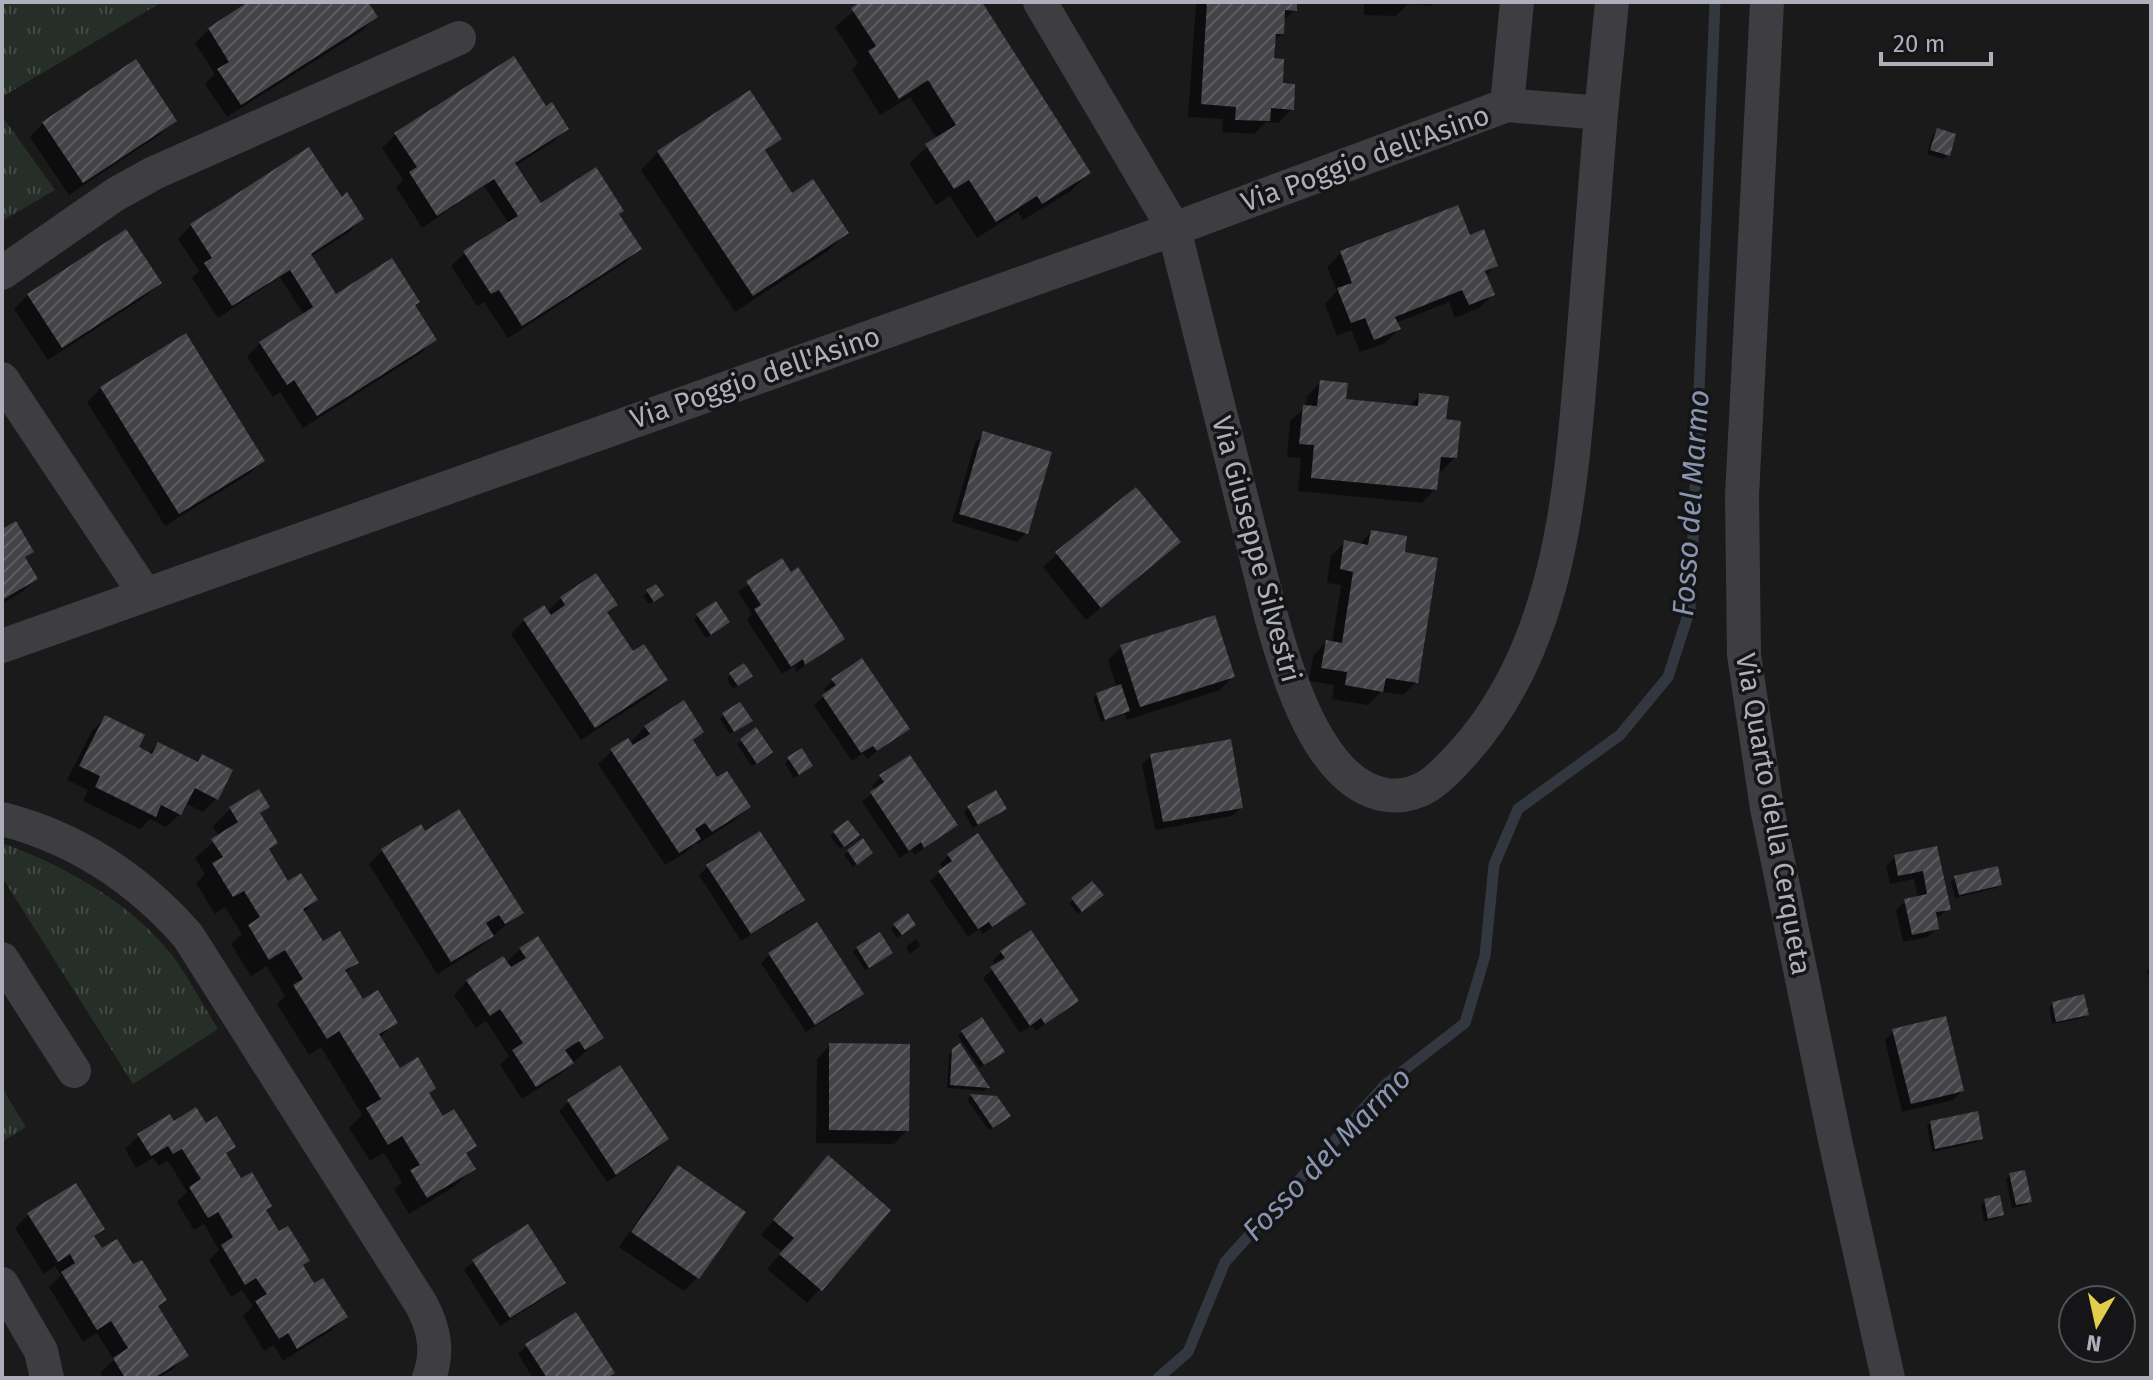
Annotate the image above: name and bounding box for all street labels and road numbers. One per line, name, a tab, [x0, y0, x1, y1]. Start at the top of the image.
street label: Via Poggio dell'Asino	[1237, 98, 1494, 219]
street label: Via Poggio dell'Asino	[626, 319, 884, 436]
street label: Via Giuseppe Silvestri	[1205, 412, 1308, 686]
street label: Via Quarto della Cerqueta	[1729, 651, 1818, 977]

